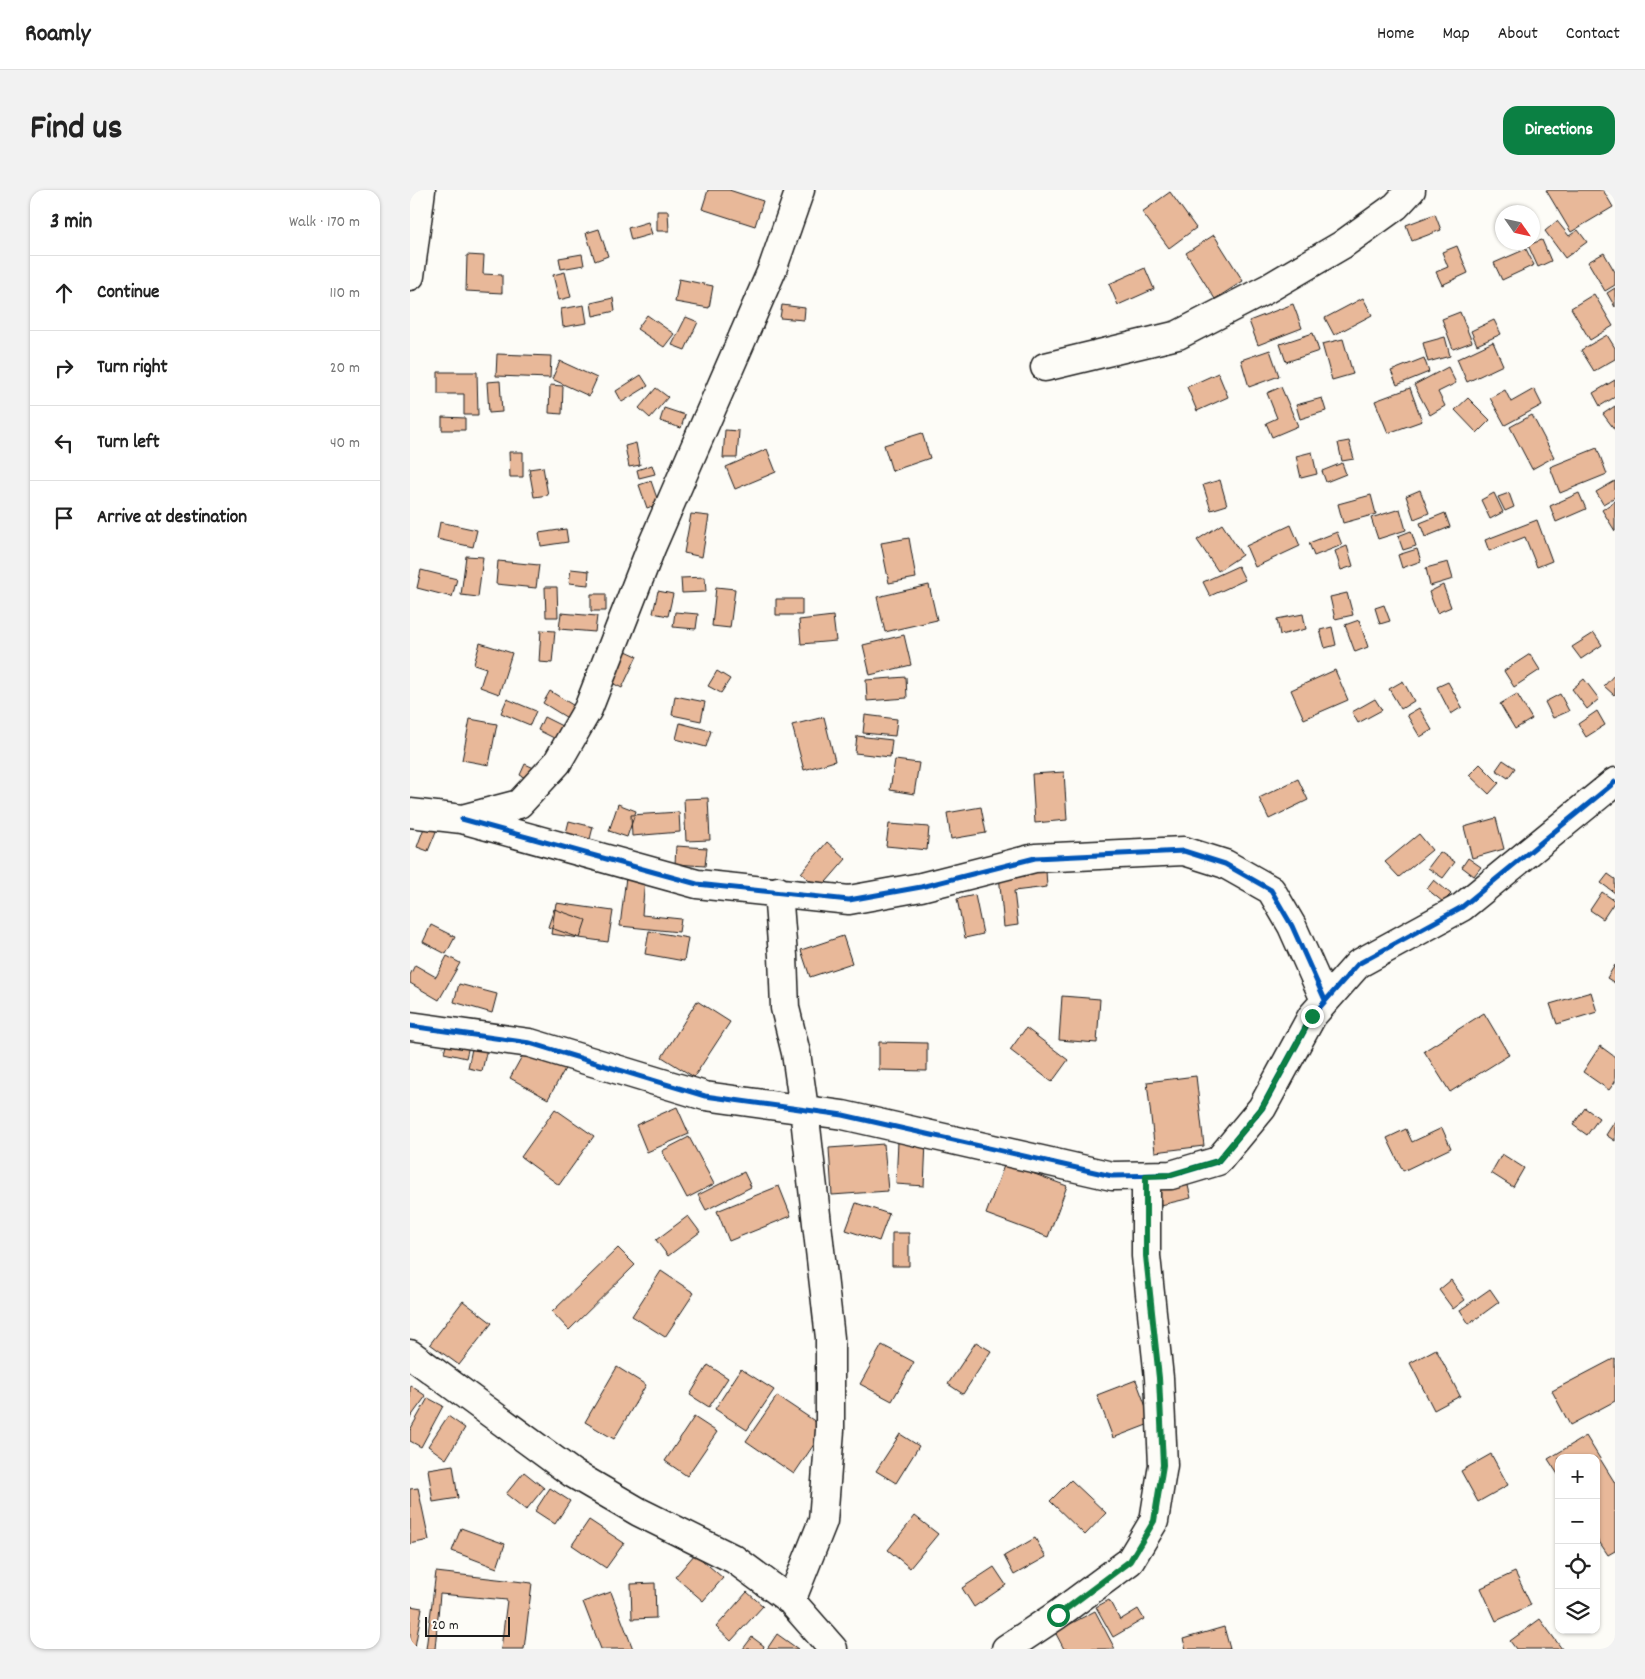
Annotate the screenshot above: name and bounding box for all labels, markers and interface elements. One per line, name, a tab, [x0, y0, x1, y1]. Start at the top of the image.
text: Roamly	[25, 18, 91, 52]
text: Home	[1377, 22, 1414, 47]
text: Map	[1442, 22, 1470, 47]
text: About	[1498, 22, 1538, 47]
text: Contact	[1566, 22, 1620, 47]
text: Find us	[30, 105, 122, 155]
button: Directions	[1503, 106, 1615, 155]
north arrow	[1495, 205, 1540, 250]
text: 3 min	[50, 208, 92, 238]
text: Walk · 170 m	[289, 211, 360, 234]
icon: ahead	[50, 279, 78, 307]
text: Continue	[97, 280, 159, 307]
text: 110 m	[330, 282, 360, 305]
icon: right	[50, 354, 78, 382]
text: Turn right	[97, 355, 168, 382]
text: 20 m	[330, 357, 360, 380]
icon: left	[50, 429, 78, 457]
text: Turn left	[97, 430, 160, 457]
text: 40 m	[330, 432, 360, 455]
icon: arrive	[50, 504, 78, 532]
text: Arrive at destination	[97, 505, 247, 532]
route end	[1301, 1005, 1324, 1028]
map controls	[1555, 1454, 1600, 1634]
button: +	[1555, 1454, 1600, 1499]
button: −	[1555, 1499, 1600, 1544]
button: locate	[1555, 1544, 1600, 1589]
button: layers	[1555, 1589, 1600, 1634]
route start	[1047, 1604, 1070, 1627]
scale bar	[425, 1614, 510, 1637]
text: 20 m	[432, 1616, 459, 1636]

